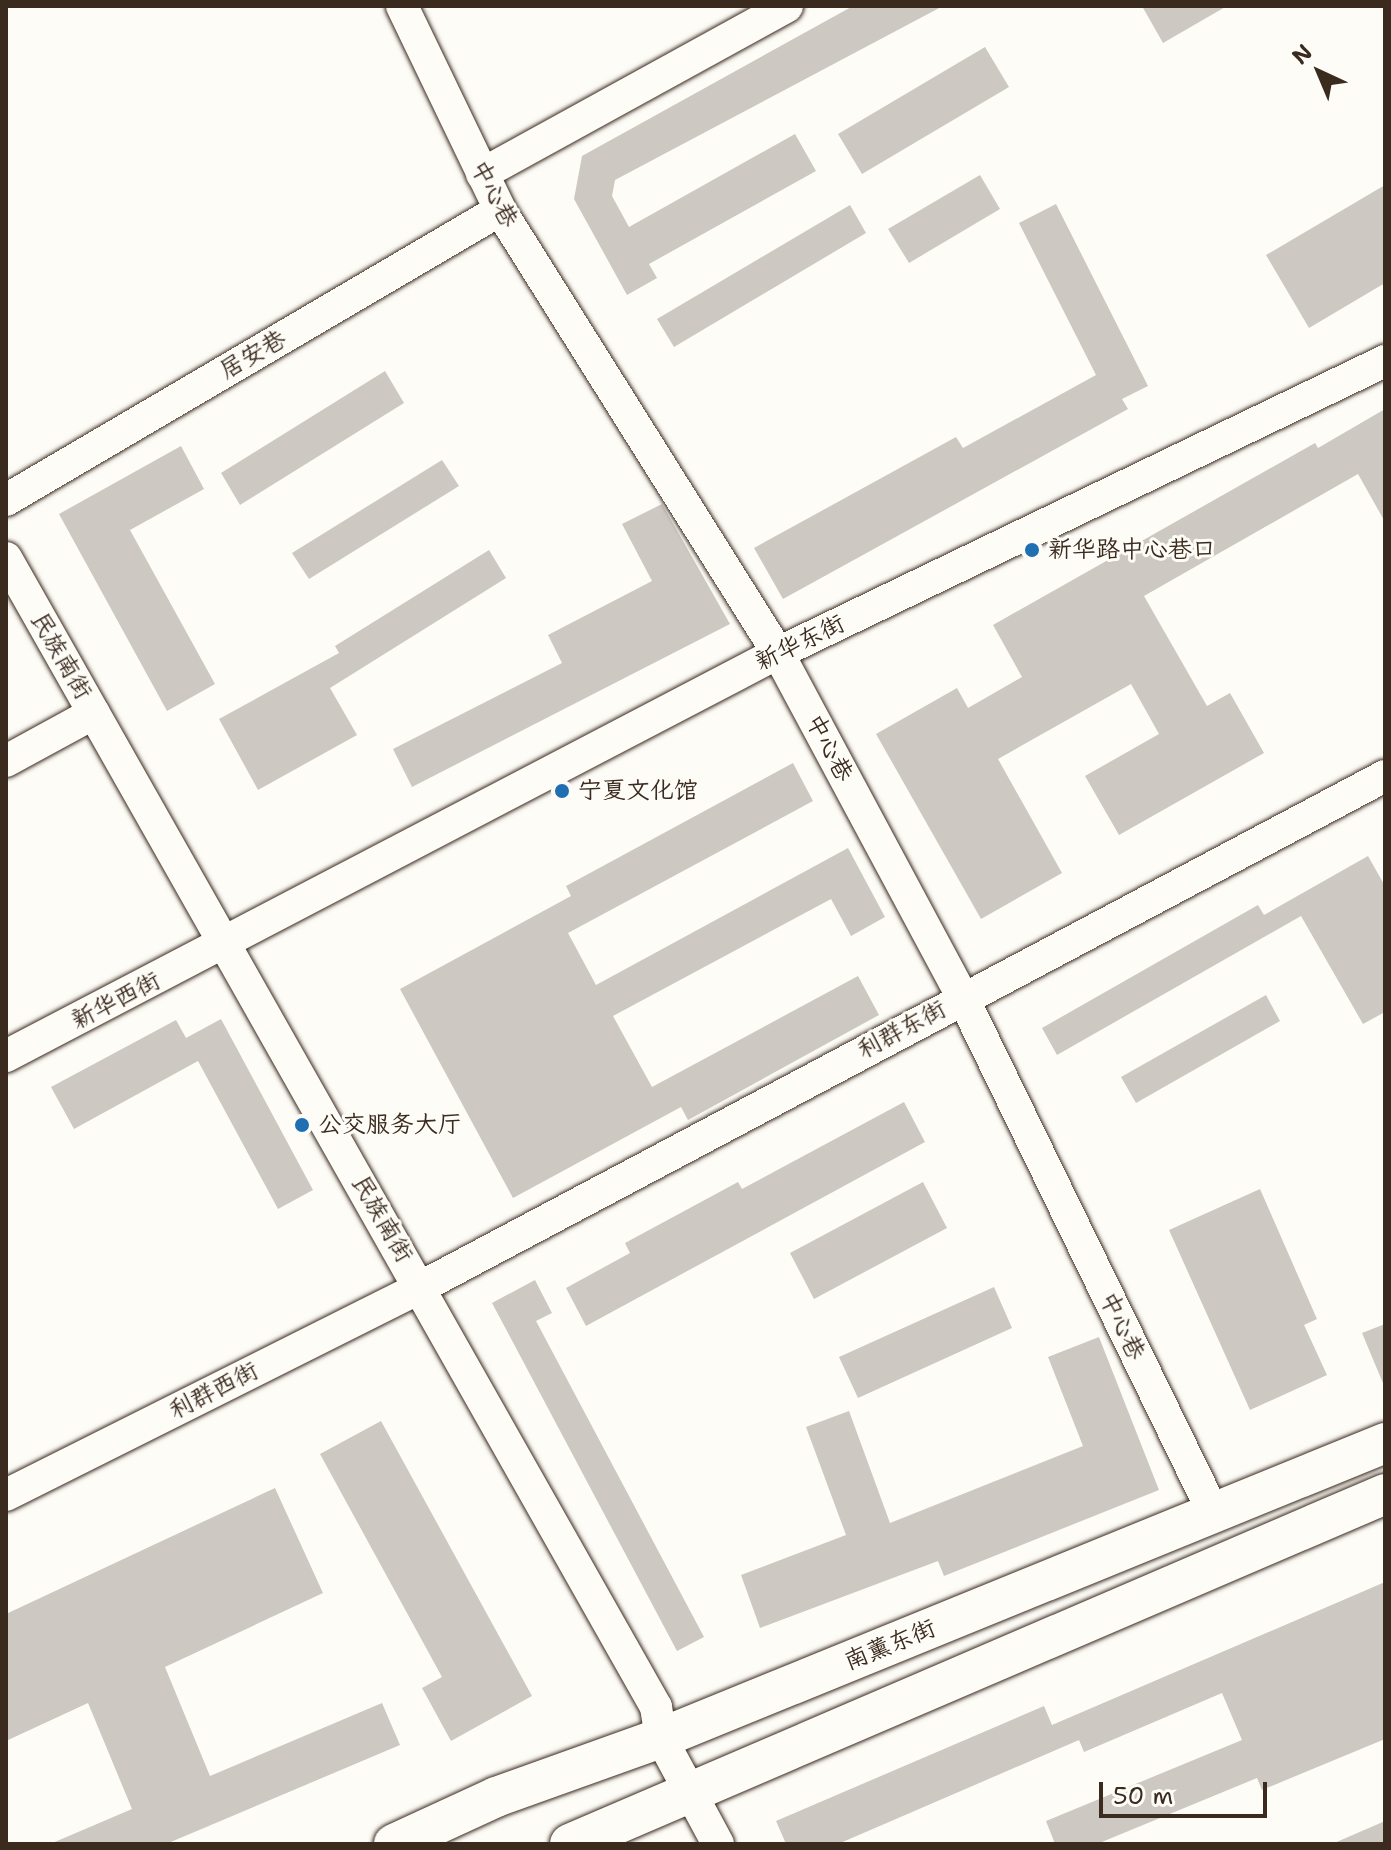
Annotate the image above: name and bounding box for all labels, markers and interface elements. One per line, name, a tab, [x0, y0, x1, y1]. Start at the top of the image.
north arrow	[1279, 32, 1359, 112]
text: N	[1286, 38, 1318, 71]
street label: 中心巷	[464, 155, 524, 233]
street label: 居安巷	[215, 325, 291, 385]
place label: 新华路中心巷口	[1048, 536, 1216, 564]
marker: 新华路中心巷口	[1023, 541, 1041, 559]
street label: 民族南街	[25, 607, 97, 705]
street label: 新华东街	[751, 609, 849, 677]
street label: 中心巷	[799, 709, 859, 787]
place label: 宁夏文化馆	[578, 777, 698, 805]
marker: 宁夏文化馆	[553, 782, 571, 800]
street label: 新华西街	[67, 966, 165, 1036]
street label: 利群东街	[853, 995, 951, 1065]
place label: 公交服务大厅	[318, 1111, 462, 1139]
marker: 公交服务大厅	[293, 1116, 311, 1134]
street label: 民族南街	[346, 1170, 418, 1268]
street label: 中心巷	[1093, 1287, 1151, 1365]
street label: 利群西街	[165, 1356, 263, 1426]
street label: 南薰东街	[840, 1614, 940, 1676]
scale bar	[1103, 1766, 1271, 1816]
text: 50 m	[1113, 1780, 1173, 1812]

